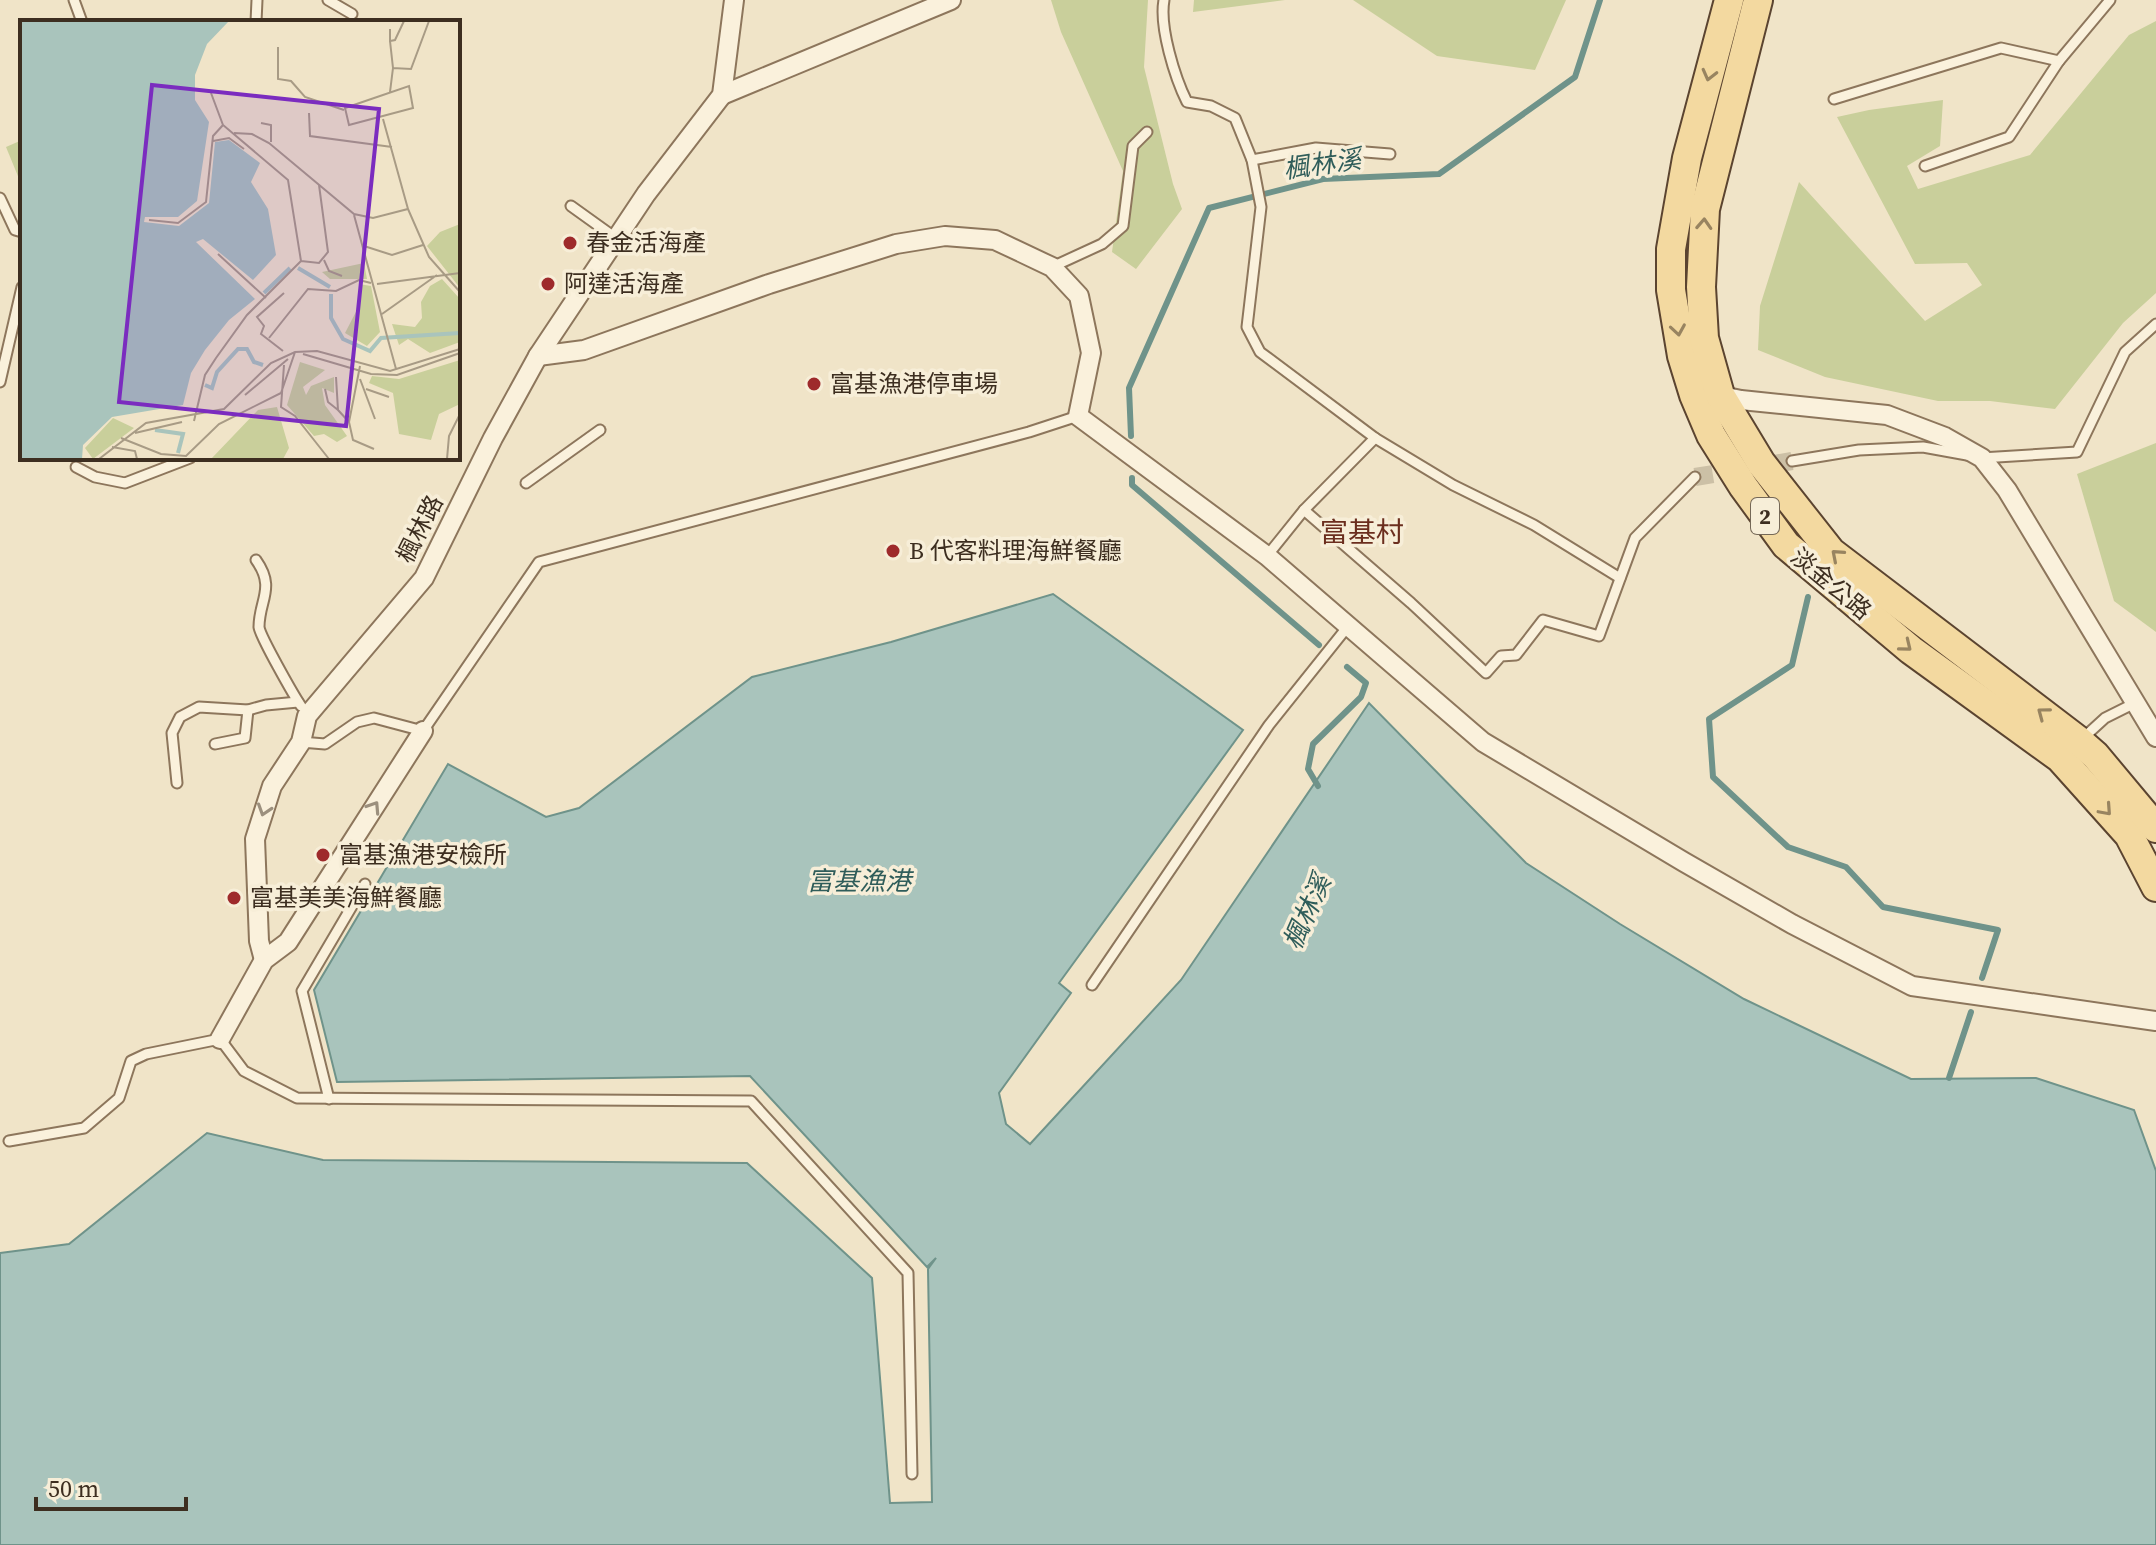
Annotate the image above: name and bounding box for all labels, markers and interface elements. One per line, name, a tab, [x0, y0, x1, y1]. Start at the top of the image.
inset map	[20, 20, 460, 460]
one-way arrow	[1701, 68, 1718, 82]
water label: 楓林溪	[1281, 140, 1367, 187]
one-way arrow	[1695, 217, 1712, 230]
place label: 春金活海產	[586, 226, 706, 259]
marker: 春金活海產	[561, 234, 579, 252]
place label: 阿達活海產	[564, 267, 684, 300]
marker: 阿達活海產	[539, 275, 557, 293]
one-way arrow	[1669, 324, 1686, 337]
place label: 富基漁港停車場	[830, 367, 998, 400]
marker: 富基漁港停車場	[805, 375, 823, 393]
street label: 楓林路	[389, 489, 451, 568]
road number: 2	[1751, 498, 1779, 534]
district label: 富基村	[1320, 513, 1404, 551]
place label: B 代客料理海鮮餐廳	[909, 534, 1122, 567]
street label: 淡金公路	[1784, 540, 1879, 627]
marker: B 代客料理海鮮餐廳	[884, 542, 902, 560]
one-way arrow	[1831, 550, 1846, 565]
one-way arrow	[1897, 636, 1911, 651]
one-way arrow	[2037, 709, 2052, 723]
one-way arrow	[2097, 800, 2111, 815]
one-way arrow	[364, 801, 379, 816]
one-way arrow	[258, 803, 274, 817]
place label: 富基漁港安檢所	[339, 838, 507, 871]
marker: 富基漁港安檢所	[314, 846, 332, 864]
water label: 富基漁港	[807, 863, 915, 899]
water label: 楓林溪	[1275, 865, 1341, 955]
place label: 富基美美海鮮餐廳	[250, 881, 442, 914]
marker: 富基美美海鮮餐廳	[225, 889, 243, 907]
scale bar	[36, 1461, 186, 1511]
text: 50 m	[48, 1472, 99, 1505]

